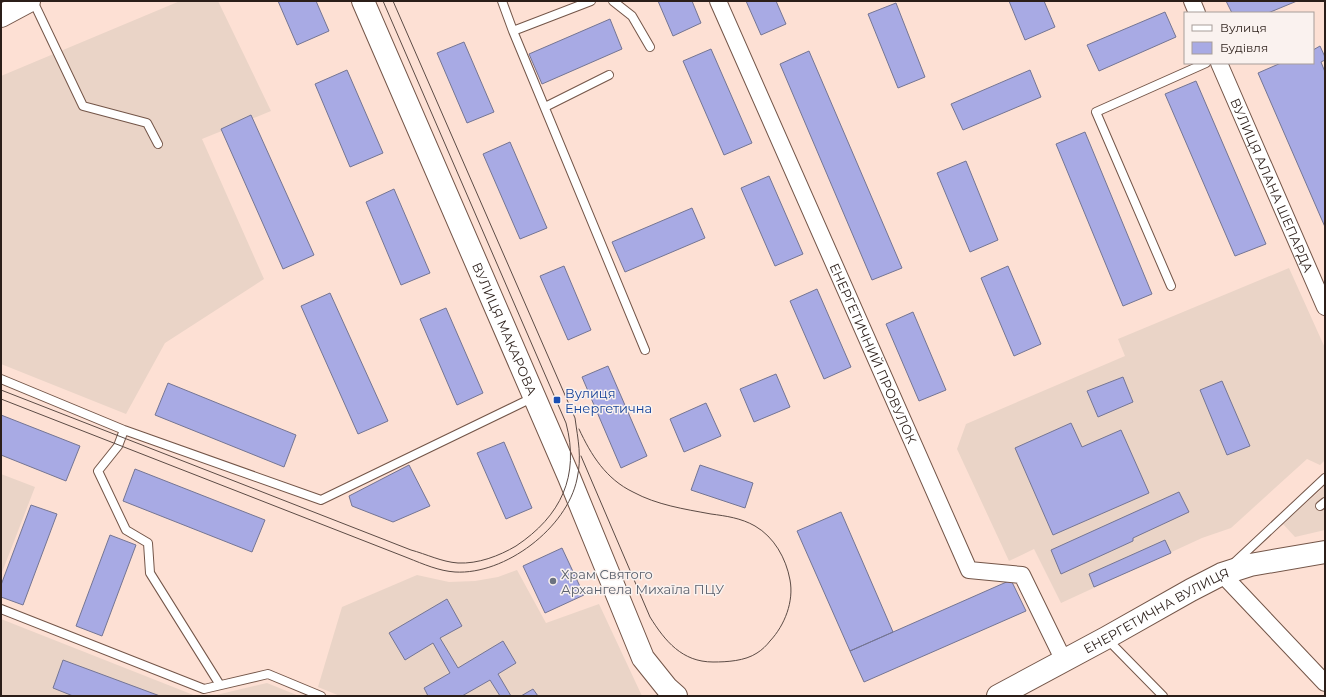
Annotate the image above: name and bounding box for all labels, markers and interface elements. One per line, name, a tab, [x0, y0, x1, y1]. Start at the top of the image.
legend	[1184, 12, 1314, 64]
text: Вулиця	[1220, 20, 1267, 35]
text: Будівля	[1220, 40, 1268, 55]
street label: ВУЛИЦЯ АЛАНА ШЕПАРДА	[1227, 95, 1317, 275]
street label: ВУЛИЦЯ МАКАРОВА	[469, 260, 541, 398]
street label: ЕНЕРГЕТИЧНИЙ ПРОВУЛОК	[827, 260, 920, 446]
place label: Вулиця Енергетична	[565, 385, 652, 416]
marker: Вулиця Енергетична	[552, 395, 562, 405]
street label: ЕНЕРГЕТИЧНА ВУЛИЦЯ	[1081, 564, 1231, 657]
place label: Храм Святого Архангела Михаїла ПЦУ	[561, 566, 724, 597]
marker: Храм Святого Архангела Михаїла ПЦУ	[548, 576, 558, 586]

